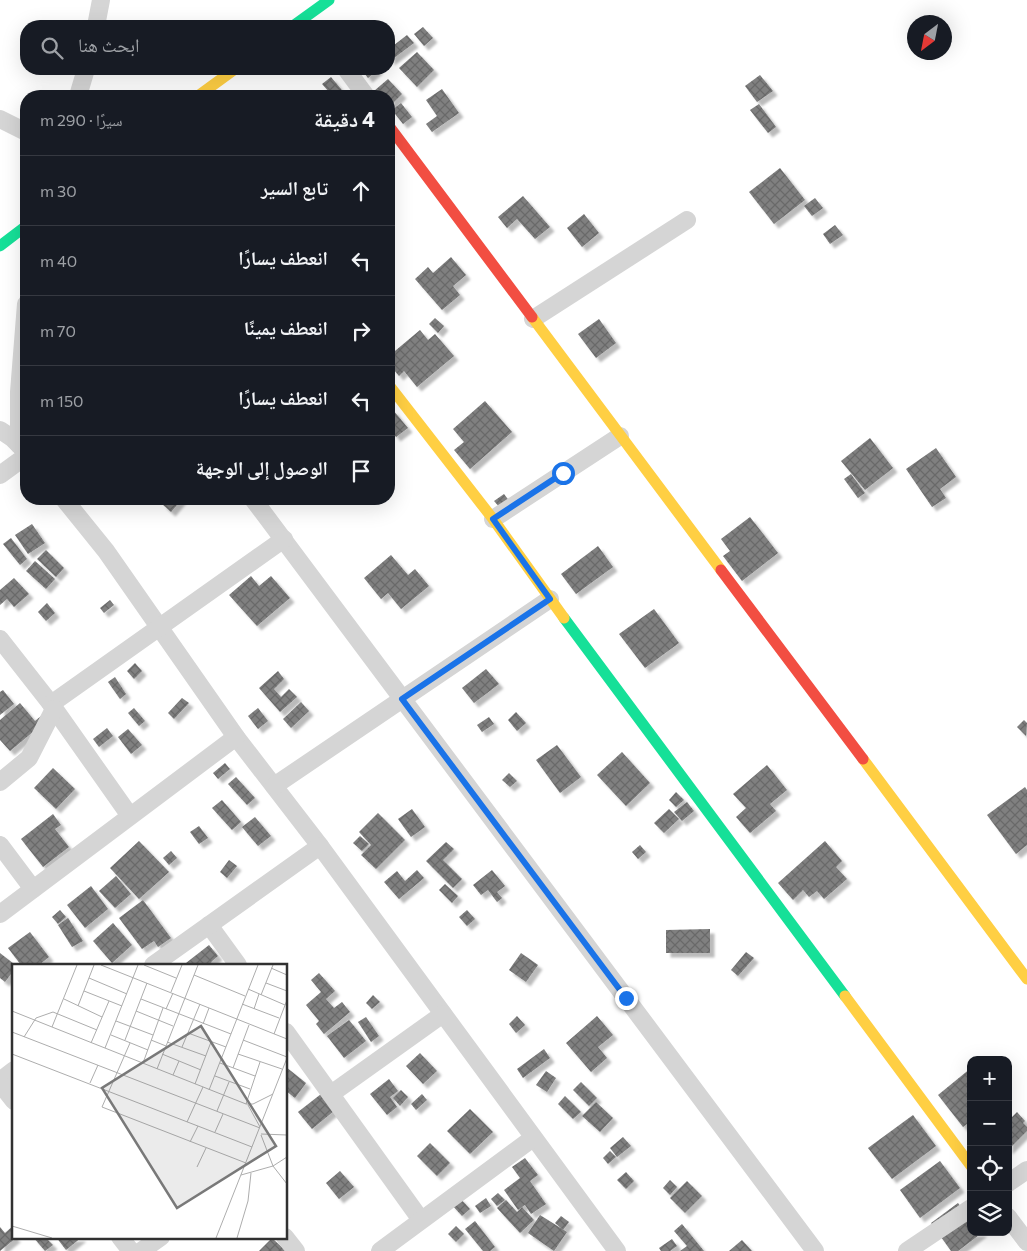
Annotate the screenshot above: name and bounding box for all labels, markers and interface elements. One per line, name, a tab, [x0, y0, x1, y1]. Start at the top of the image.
north arrow	[907, 15, 952, 60]
search box	[20, 20, 395, 75]
text: ابحث هنا	[78, 33, 140, 56]
icon: search	[38, 34, 66, 62]
text: 4 دقيقة	[314, 106, 375, 131]
text: سيرًا · 290 m	[40, 110, 123, 129]
text: تابع السير	[261, 176, 328, 199]
icon: ahead	[347, 177, 375, 205]
text: 30 m	[40, 181, 77, 200]
text: انعطف يسارًا	[238, 246, 328, 269]
icon: left	[347, 247, 375, 275]
text: 40 m	[40, 251, 77, 270]
text: انعطف يمينًا	[244, 316, 328, 339]
icon: right	[347, 317, 375, 345]
text: 70 m	[40, 321, 76, 340]
text: انعطف يسارًا	[238, 386, 328, 409]
icon: left	[347, 387, 375, 415]
text: 150 m	[40, 391, 84, 410]
text: الوصول إلى الوجهة	[196, 456, 328, 479]
icon: arrive	[347, 457, 375, 485]
route start	[552, 462, 575, 485]
inset map	[12, 964, 288, 1238]
route end	[615, 987, 638, 1010]
map controls	[967, 1056, 1012, 1236]
button: +	[967, 1056, 1012, 1101]
button: −	[967, 1101, 1012, 1146]
button: locate	[967, 1146, 1012, 1191]
button: layers	[967, 1191, 1012, 1236]

